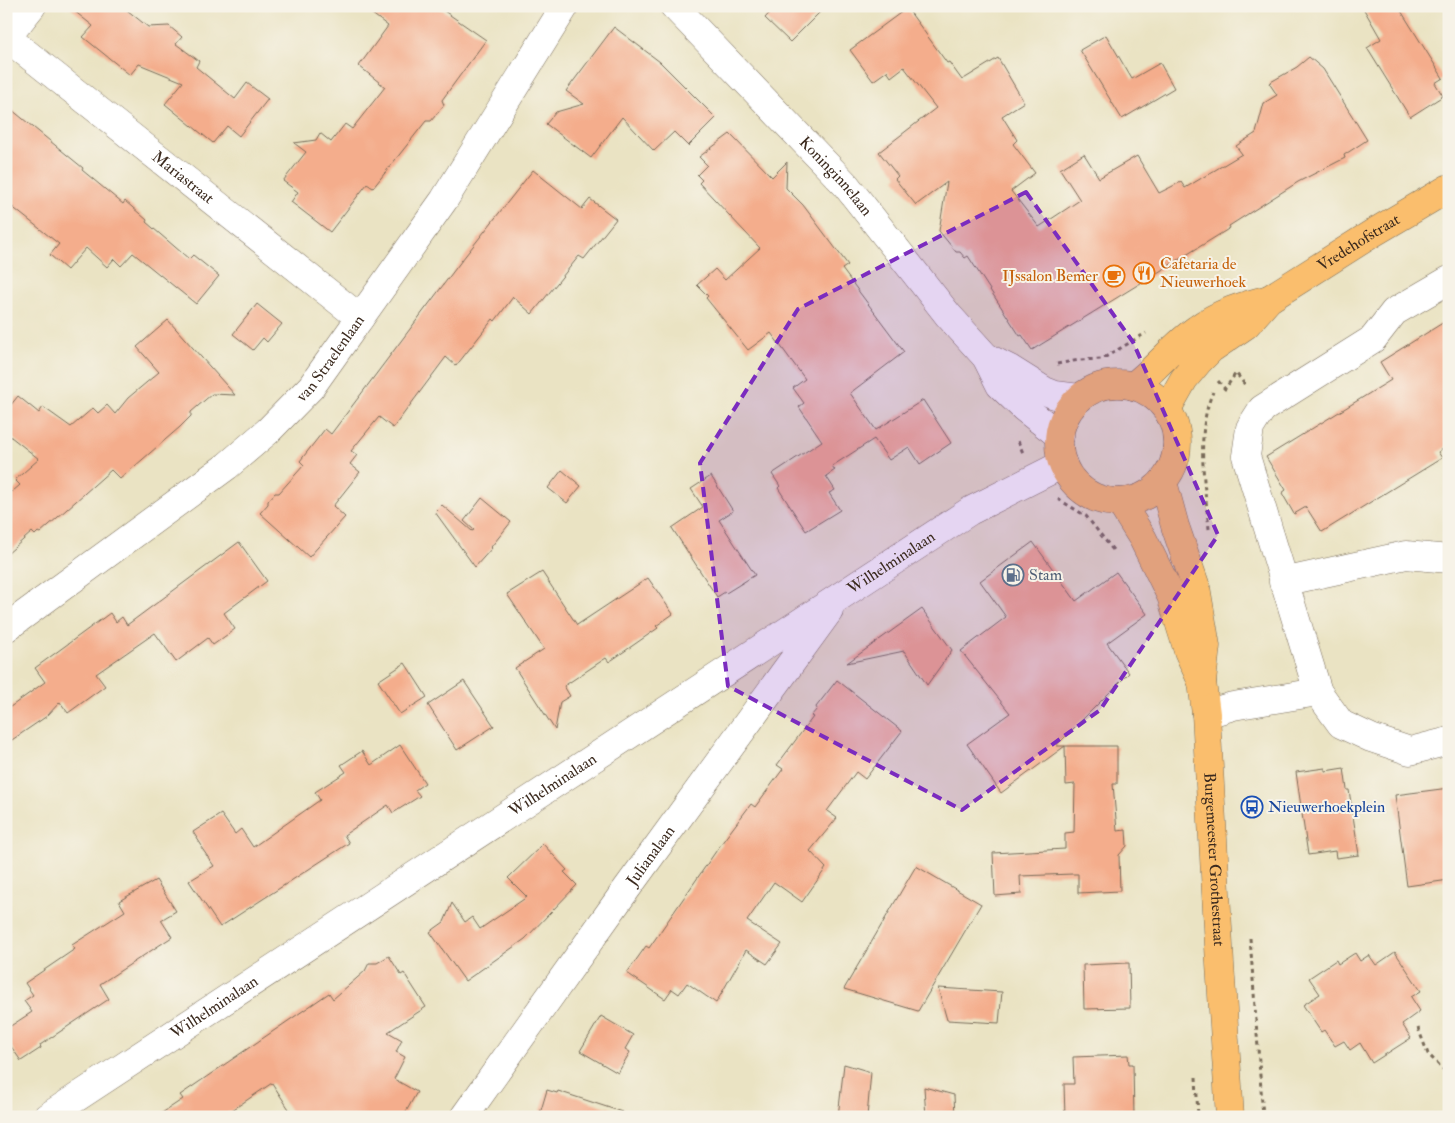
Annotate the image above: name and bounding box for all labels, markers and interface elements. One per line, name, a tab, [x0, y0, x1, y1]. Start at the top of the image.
street label: Koninginnelaan	[795, 132, 877, 220]
street label: Mariastraat	[148, 147, 218, 208]
street label: Vredehofstraat	[1314, 209, 1404, 276]
place label: Cafetaria de Nieuwerhoek	[1160, 254, 1246, 292]
restaurant icon: Cafetaria de Nieuwerhoek	[1132, 261, 1156, 285]
cafe icon: IJssalon Bemer	[1102, 264, 1126, 288]
place label: IJssalon Bemer	[1002, 266, 1098, 287]
street label: van Straelenlaan	[291, 311, 369, 407]
street label: Wilhelminalaan	[843, 527, 939, 599]
fuel station icon: Stam	[1001, 563, 1025, 587]
place label: Stam	[1029, 565, 1063, 585]
street label: Wilhelminalaan	[504, 749, 600, 822]
street label: Burgemeester Grothestraat	[1199, 772, 1229, 947]
bus stop icon: Nieuwerhoekplein	[1240, 795, 1264, 819]
place label: Nieuwerhoekplein	[1268, 797, 1385, 818]
street label: Julianalaan	[621, 822, 679, 891]
street label: Wilhelminalaan	[166, 971, 262, 1044]

